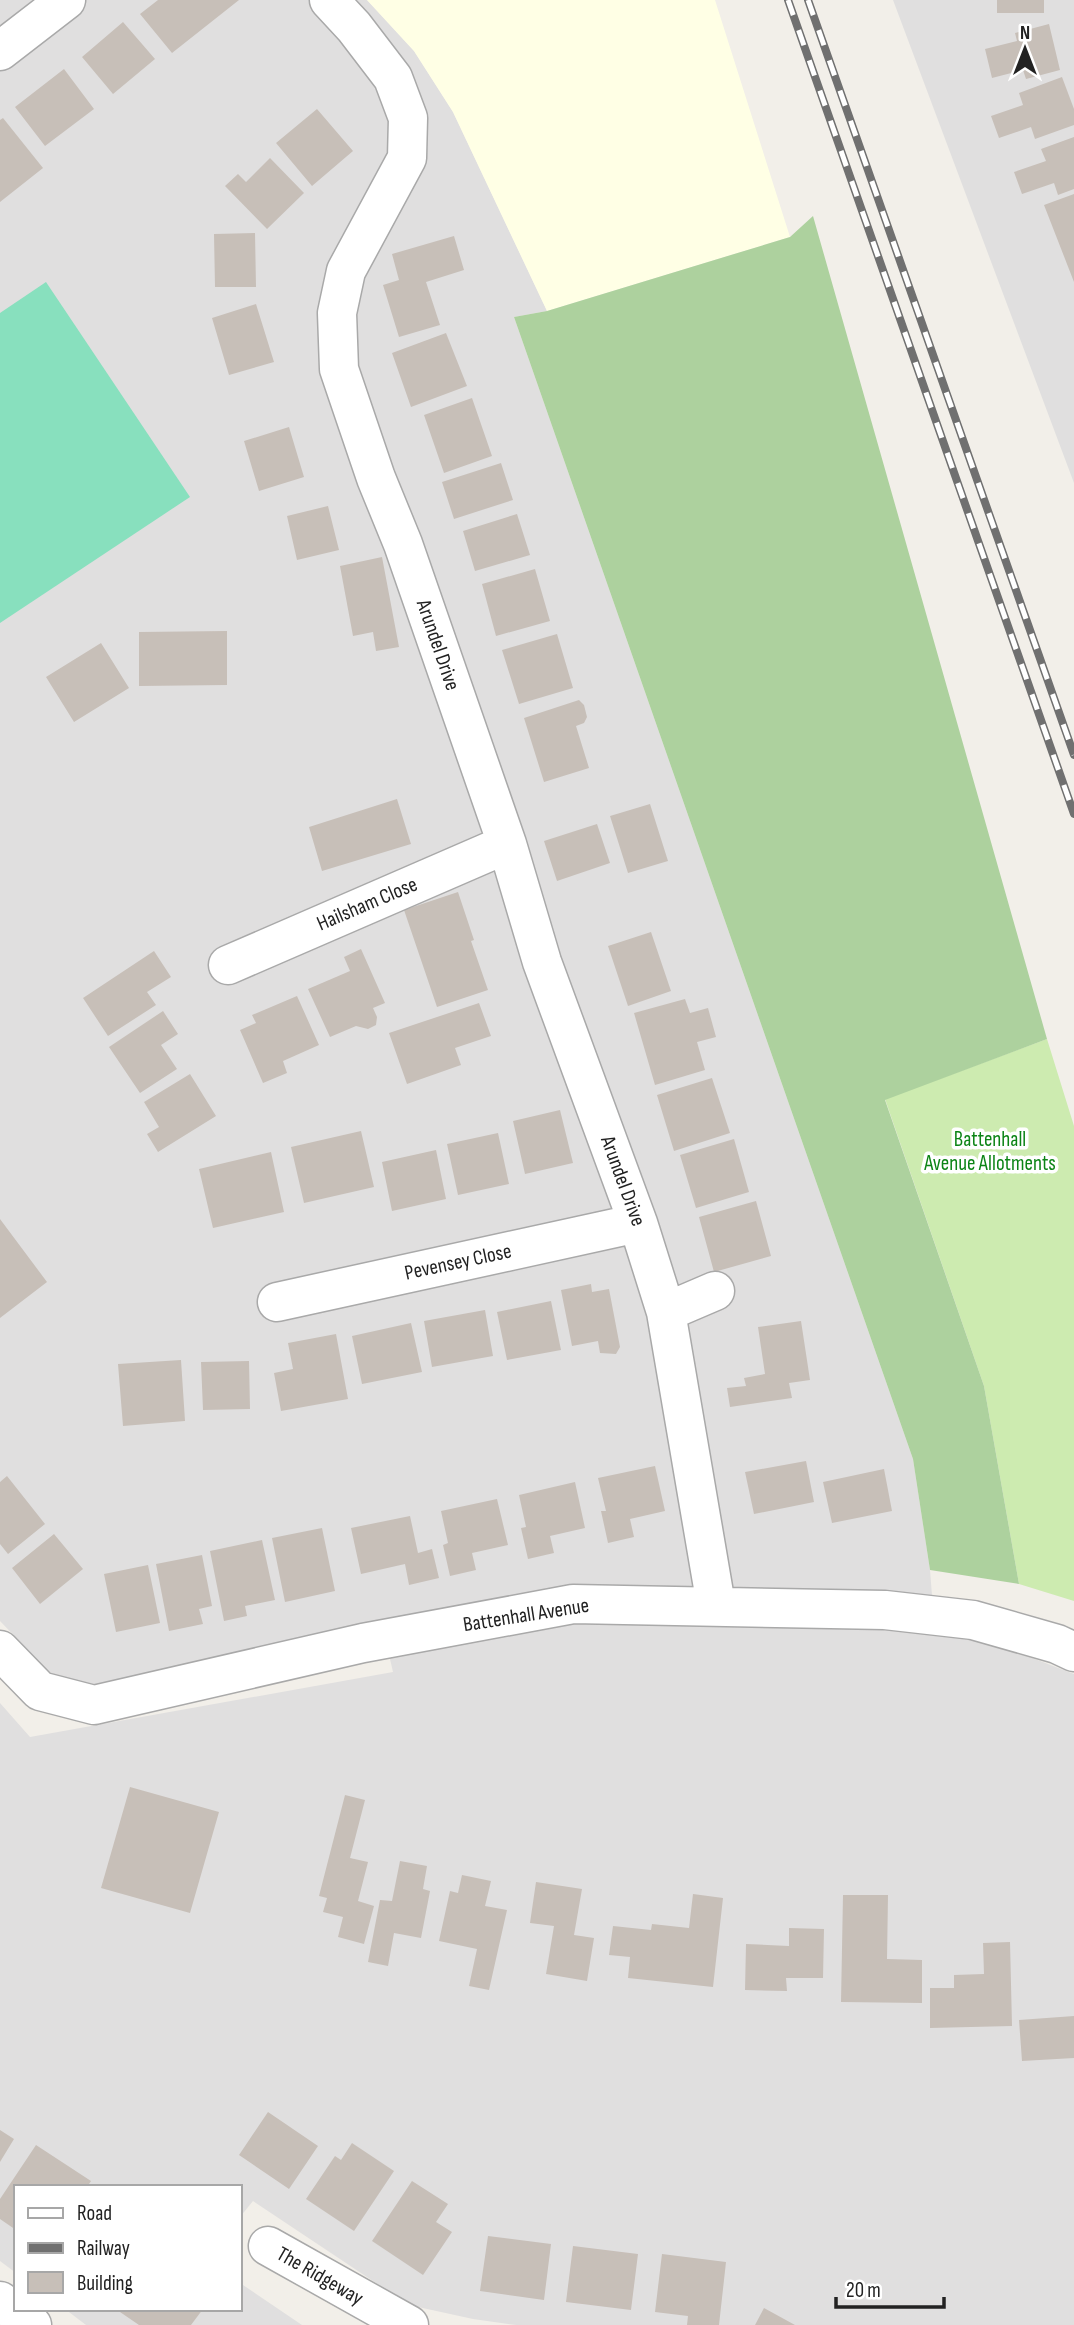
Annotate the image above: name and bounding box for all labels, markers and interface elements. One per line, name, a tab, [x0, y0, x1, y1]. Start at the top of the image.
north arrow	[990, 14, 1060, 84]
text: N	[1020, 22, 1030, 45]
street label: Arundel Drive	[411, 595, 465, 694]
street label: Hailsham Close	[313, 872, 421, 936]
park label: Battenhall Avenue Allotments	[923, 1127, 1056, 1176]
street label: Arundel Drive	[595, 1131, 651, 1230]
street label: Pevensey Close	[402, 1238, 514, 1286]
street label: Battenhall Avenue	[461, 1593, 591, 1637]
legend	[14, 2185, 242, 2311]
text: Road	[77, 2201, 112, 2226]
text: Railway	[77, 2236, 130, 2261]
street label: The Ridgeway	[272, 2241, 368, 2311]
scale bar	[836, 2266, 944, 2310]
text: Building	[77, 2271, 133, 2296]
text: 20 m	[846, 2278, 881, 2303]

